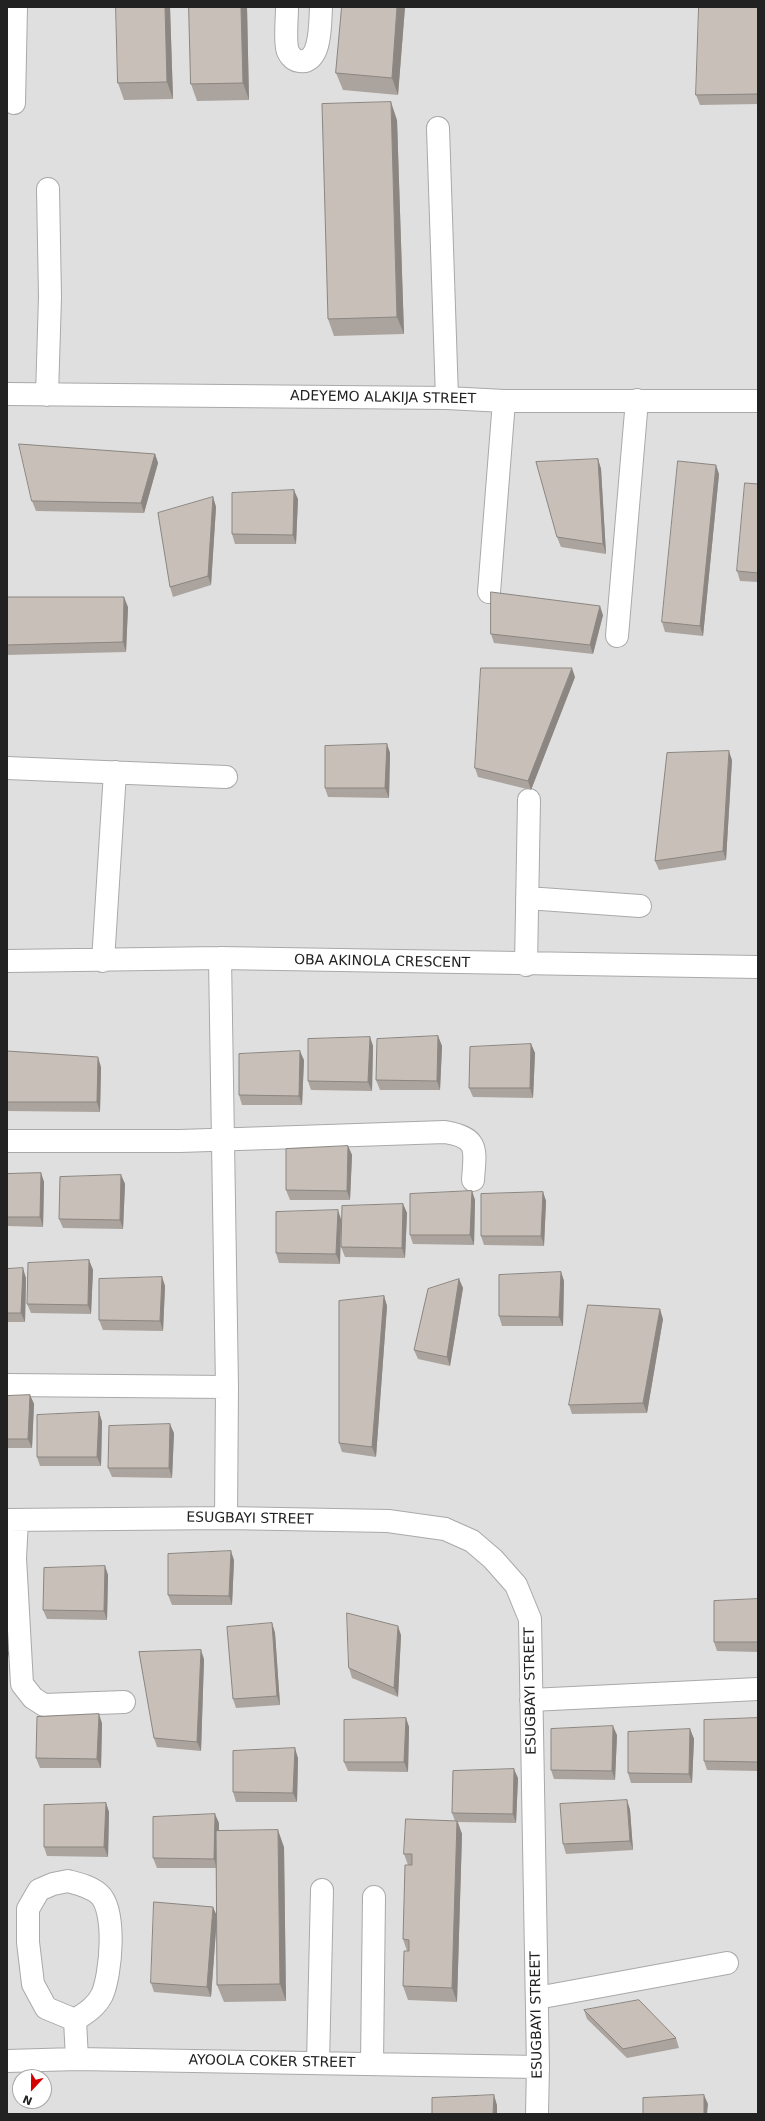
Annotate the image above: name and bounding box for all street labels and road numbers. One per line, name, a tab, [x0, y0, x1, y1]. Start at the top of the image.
street label: ADEYEMO ALAKIJA STREET	[290, 388, 476, 408]
street label: OBA AKINOLA CRESCENT	[294, 952, 470, 972]
street label: ESUGBAYI STREET	[186, 1509, 314, 1529]
street label: ESUGBAYI STREET	[521, 1627, 541, 1755]
street label: ESUGBAYI STREET	[527, 1951, 547, 2079]
street label: AYOOLA COKER STREET	[188, 2052, 356, 2072]

